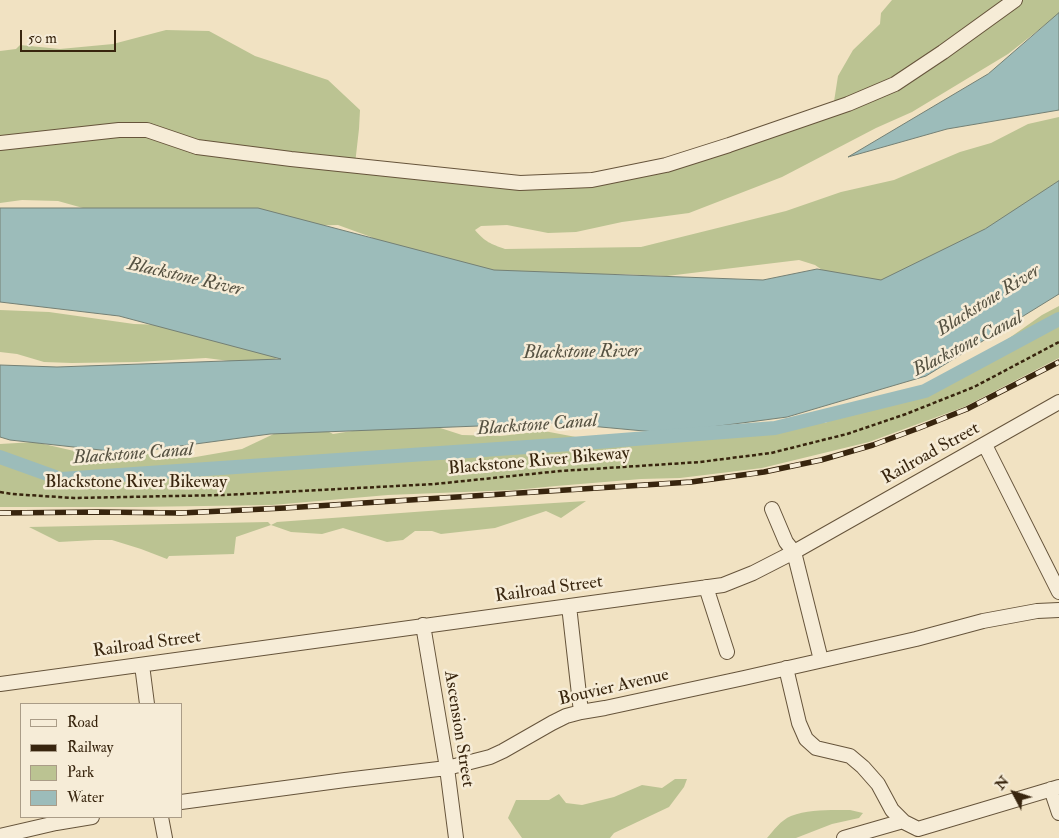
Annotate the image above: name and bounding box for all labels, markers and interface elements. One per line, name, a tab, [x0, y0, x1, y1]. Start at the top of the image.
scale bar	[22, 20, 119, 52]
text: 50 m	[28, 29, 57, 48]
water label: Blackstone River	[125, 254, 245, 302]
water label: Blackstone River	[933, 260, 1045, 342]
water label: Blackstone Canal	[909, 308, 1027, 382]
water label: Blackstone River	[523, 341, 641, 365]
water label: Blackstone Canal	[476, 410, 598, 442]
street label: Railroad Street	[878, 418, 984, 490]
water label: Blackstone Canal	[72, 439, 194, 471]
street label: Blackstone River Bikeway	[447, 443, 631, 481]
street label: Blackstone River Bikeway	[45, 472, 227, 494]
street label: Railroad Street	[494, 572, 604, 608]
street label: Railroad Street	[92, 627, 202, 663]
street label: Bouvier Avenue	[557, 665, 671, 711]
street label: Ascension Street	[438, 669, 478, 789]
legend	[20, 703, 182, 818]
text: Road	[67, 713, 98, 732]
text: Railway	[67, 738, 113, 757]
text: Park	[67, 763, 94, 782]
north arrow	[989, 768, 1039, 818]
text: N	[992, 773, 1013, 793]
text: Water	[67, 788, 104, 807]

